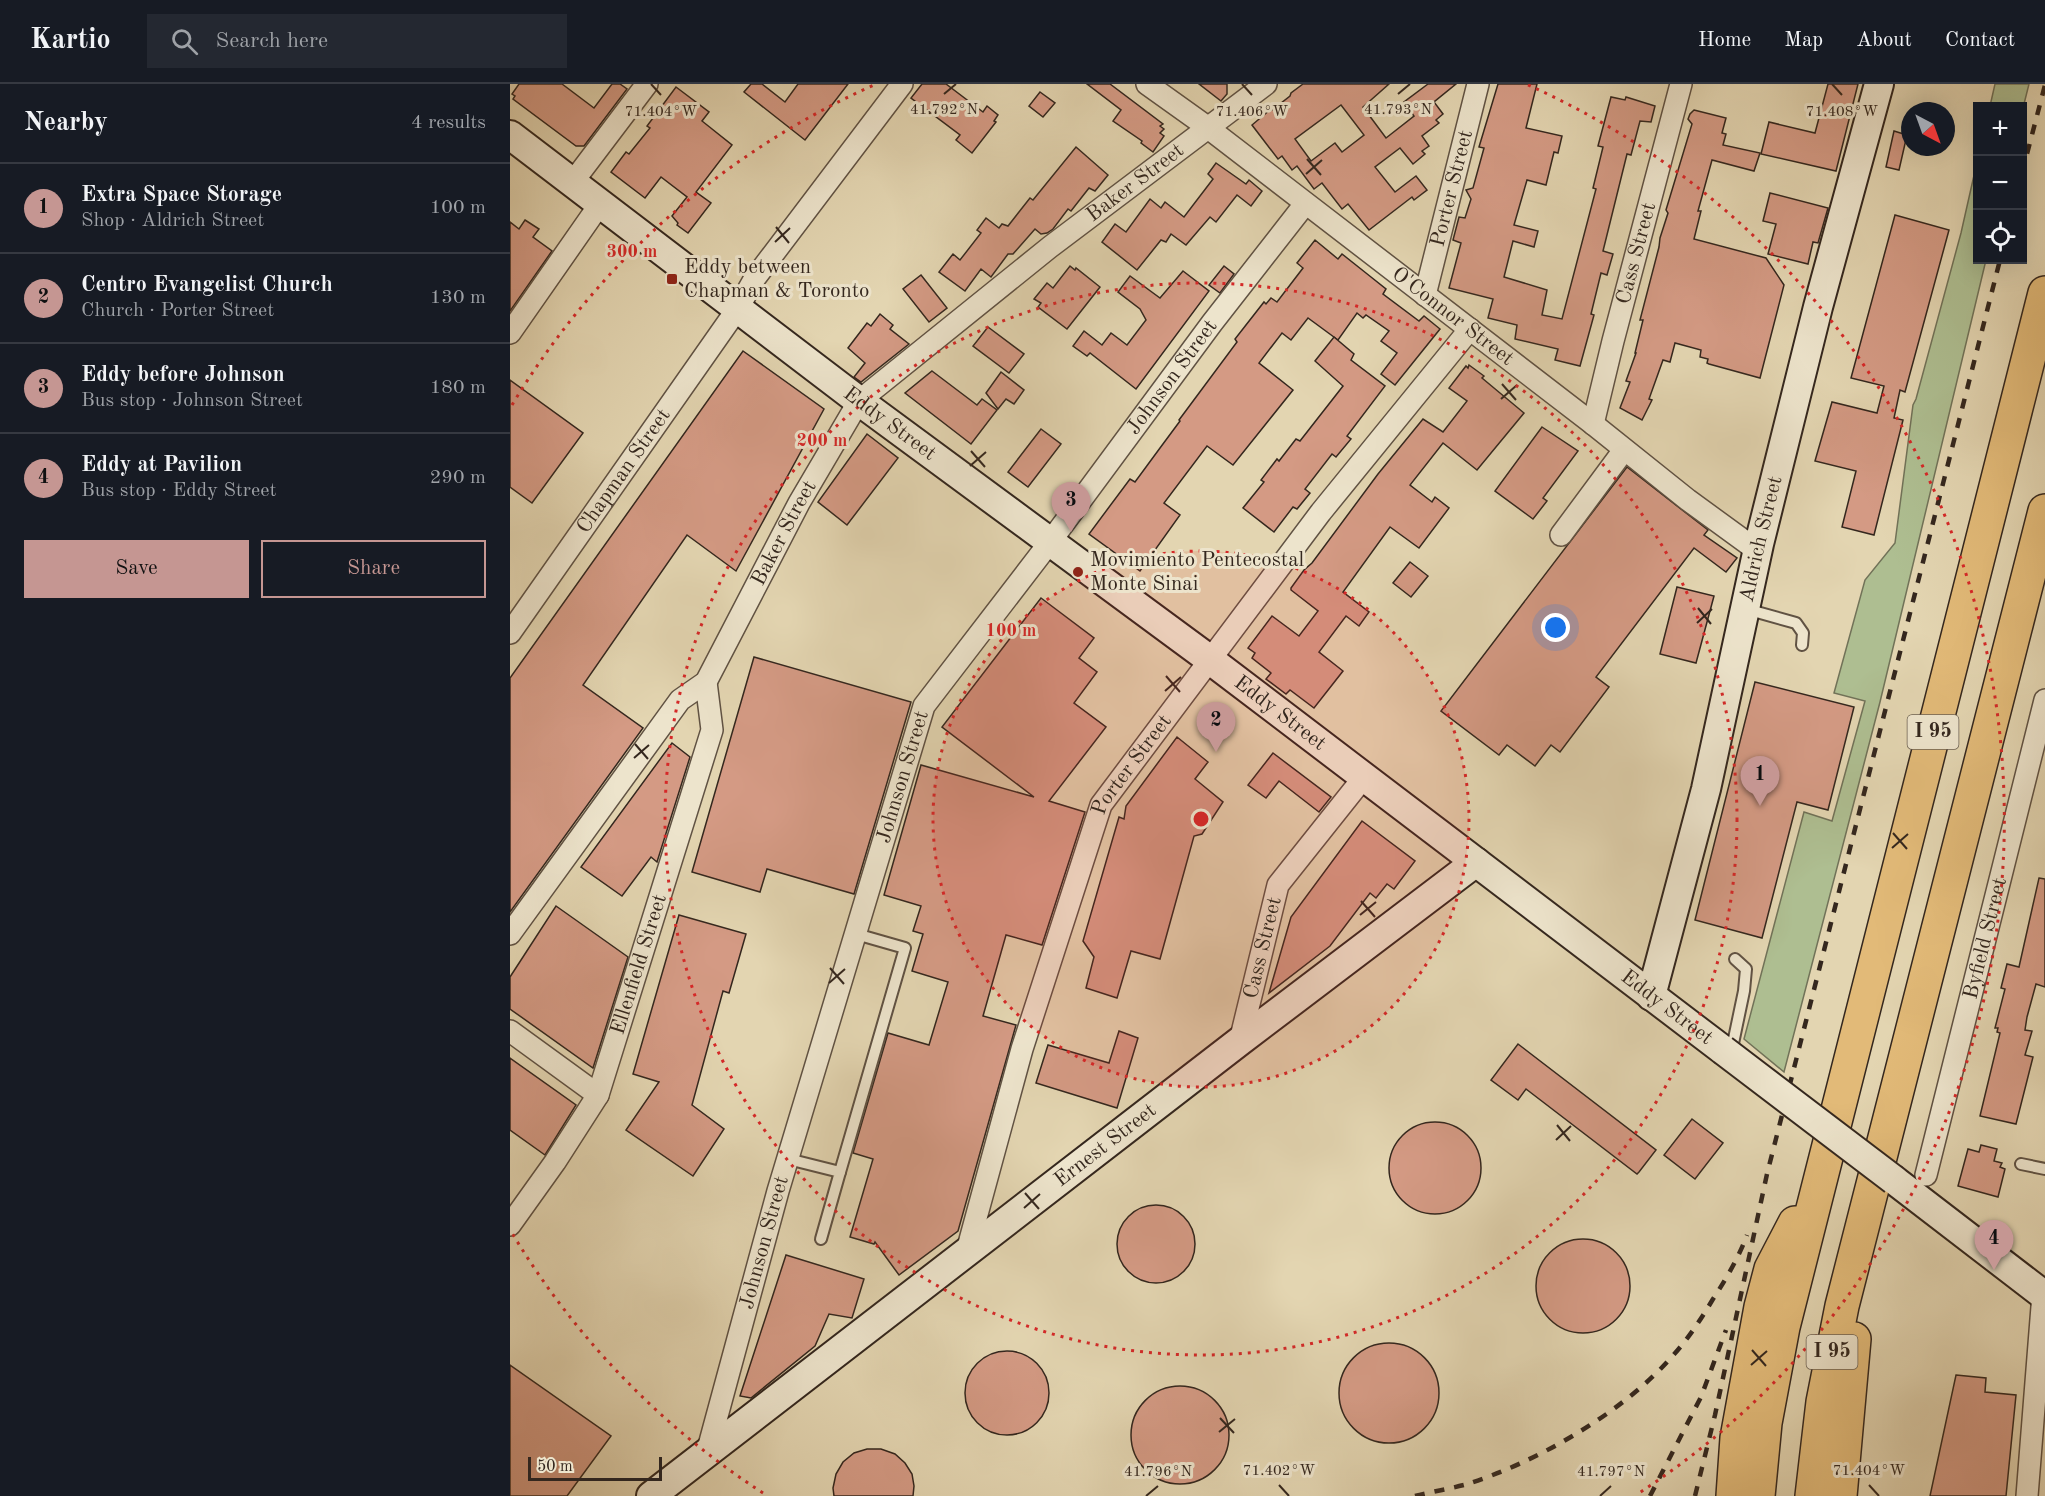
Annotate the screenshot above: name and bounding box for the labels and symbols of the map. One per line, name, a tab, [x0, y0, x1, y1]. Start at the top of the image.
north arrow	[1901, 102, 1955, 156]
text: 41.792°N	[910, 103, 978, 118]
text: 41.793°N	[1364, 103, 1432, 118]
text: 71.404°W	[625, 105, 697, 120]
text: 71.406°W	[1216, 105, 1288, 120]
text: 71.408°W	[1806, 105, 1878, 120]
street label: Porter Street	[1427, 128, 1477, 249]
street label: Baker Street	[1083, 139, 1188, 226]
street label: Cass Street	[1613, 200, 1660, 306]
text: 300 m	[607, 243, 657, 261]
place label: Eddy between Chapman & Toronto	[684, 257, 870, 302]
street label: O'Connor Street	[1388, 263, 1518, 369]
marker: Eddy between Chapman & Toronto	[665, 272, 679, 286]
street label: Johnson Street	[1123, 316, 1221, 438]
street label: Eddy Street	[840, 383, 940, 464]
street label: Chapman Street	[573, 405, 674, 537]
text: 200 m	[797, 432, 847, 450]
street label: Aldrich Street	[1736, 474, 1786, 604]
street label: Baker Street	[748, 477, 820, 589]
pin: 3	[1052, 482, 1090, 532]
place label: Movimiento Pentecostal Monte Sinai	[1090, 550, 1305, 595]
marker: Movimiento Pentecostal Monte Sinai	[1071, 565, 1085, 579]
your location	[1541, 613, 1570, 642]
text: 100 m	[986, 622, 1036, 640]
street label: Eddy Street	[1230, 672, 1330, 755]
pin: 2	[1196, 702, 1236, 752]
street label: Johnson Street	[873, 708, 932, 845]
street label: Porter Street	[1088, 711, 1175, 817]
road number: I 95	[1908, 715, 1958, 749]
pin: 1	[1740, 756, 1780, 806]
centre of rings	[1191, 809, 1211, 829]
street label: Byfield Street	[1960, 875, 2011, 1001]
street label: Ellenfield Street	[607, 891, 671, 1037]
street label: Cass Street	[1240, 895, 1285, 1001]
street label: Eddy Street	[1617, 966, 1717, 1049]
street label: Ernest Street	[1050, 1099, 1160, 1191]
street label: Johnson Street	[736, 1174, 792, 1311]
pin: 4	[1974, 1220, 2014, 1270]
road number: I 95	[1806, 1335, 1858, 1369]
scale bar	[528, 1454, 662, 1482]
text: 71.402°W	[1243, 1464, 1315, 1479]
text: 71.404°W	[1833, 1464, 1905, 1479]
text: 41.796°N	[1124, 1465, 1192, 1480]
text: 41.797°N	[1577, 1465, 1645, 1480]

